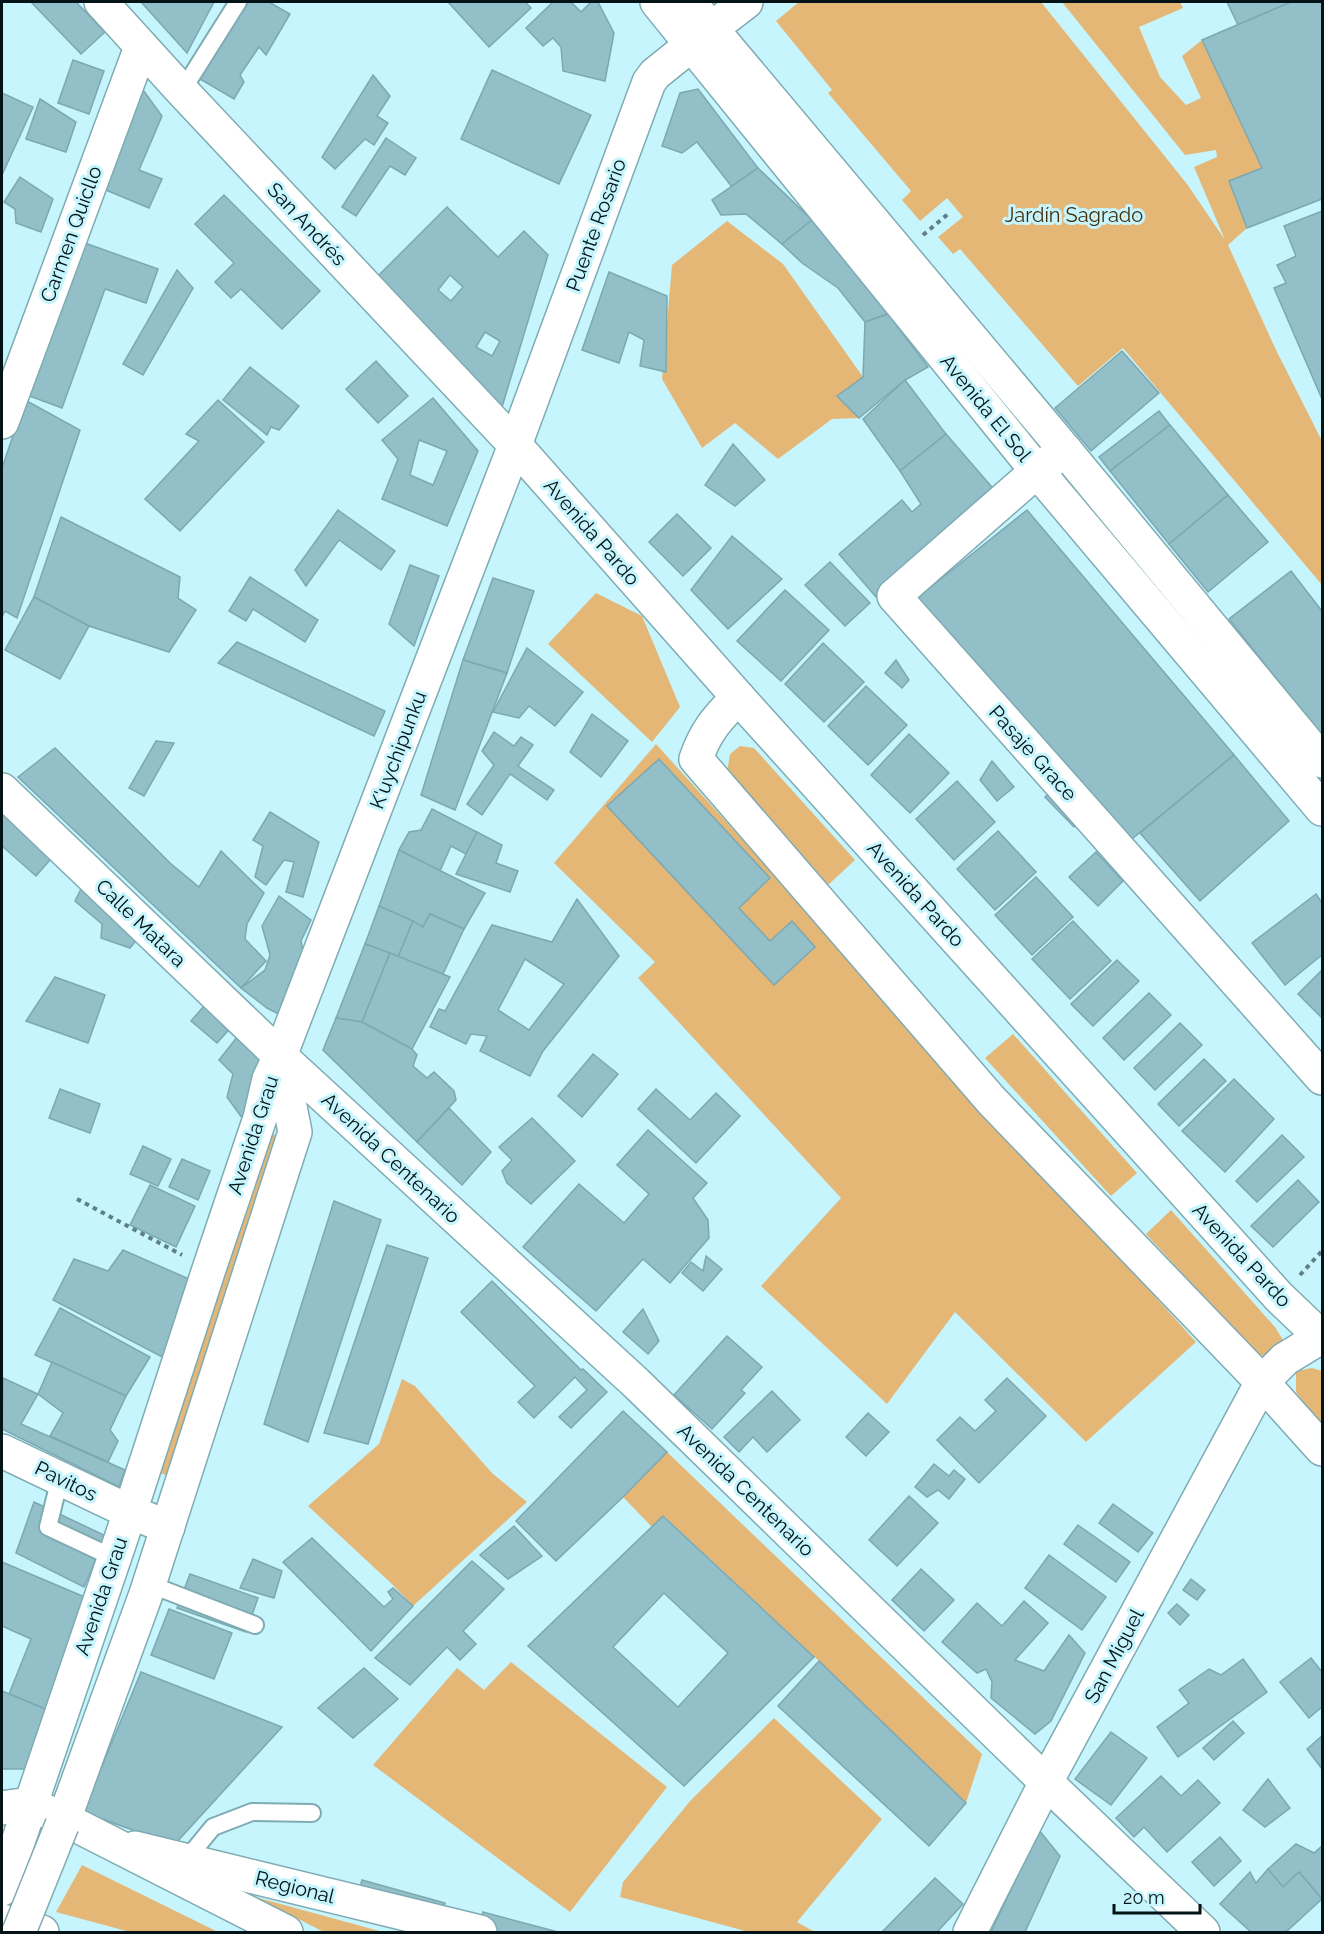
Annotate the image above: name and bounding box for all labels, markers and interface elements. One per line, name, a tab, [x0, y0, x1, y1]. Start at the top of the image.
street label: Puente Rosario	[561, 155, 631, 295]
street label: Carmen Quicllo	[35, 162, 107, 306]
street label: San Andrés	[262, 177, 352, 271]
park label: Jardín Sagrado	[1005, 203, 1143, 227]
street label: Avenida El Sol	[935, 350, 1037, 467]
street label: Avenida Pardo	[539, 474, 645, 590]
street label: K'uychipunku	[364, 688, 432, 812]
street label: Pasaje Grace	[984, 700, 1082, 806]
street label: Avenida Pardo	[862, 836, 970, 952]
street label: Calle Matara	[91, 874, 191, 972]
street label: Avenida Grau	[223, 1073, 283, 1197]
street label: Avenida Centenario	[317, 1088, 465, 1228]
street label: Avenida Pardo	[1188, 1198, 1296, 1312]
street label: Avenida Centenario	[673, 1419, 819, 1561]
street label: Pavitos	[31, 1456, 101, 1506]
street label: Avenida Grau	[70, 1534, 132, 1658]
street label: San Miguel	[1079, 1604, 1149, 1707]
street label: Regional	[253, 1866, 338, 1909]
scale bar	[1114, 1877, 1200, 1915]
text: 20 m	[1123, 1887, 1165, 1908]

